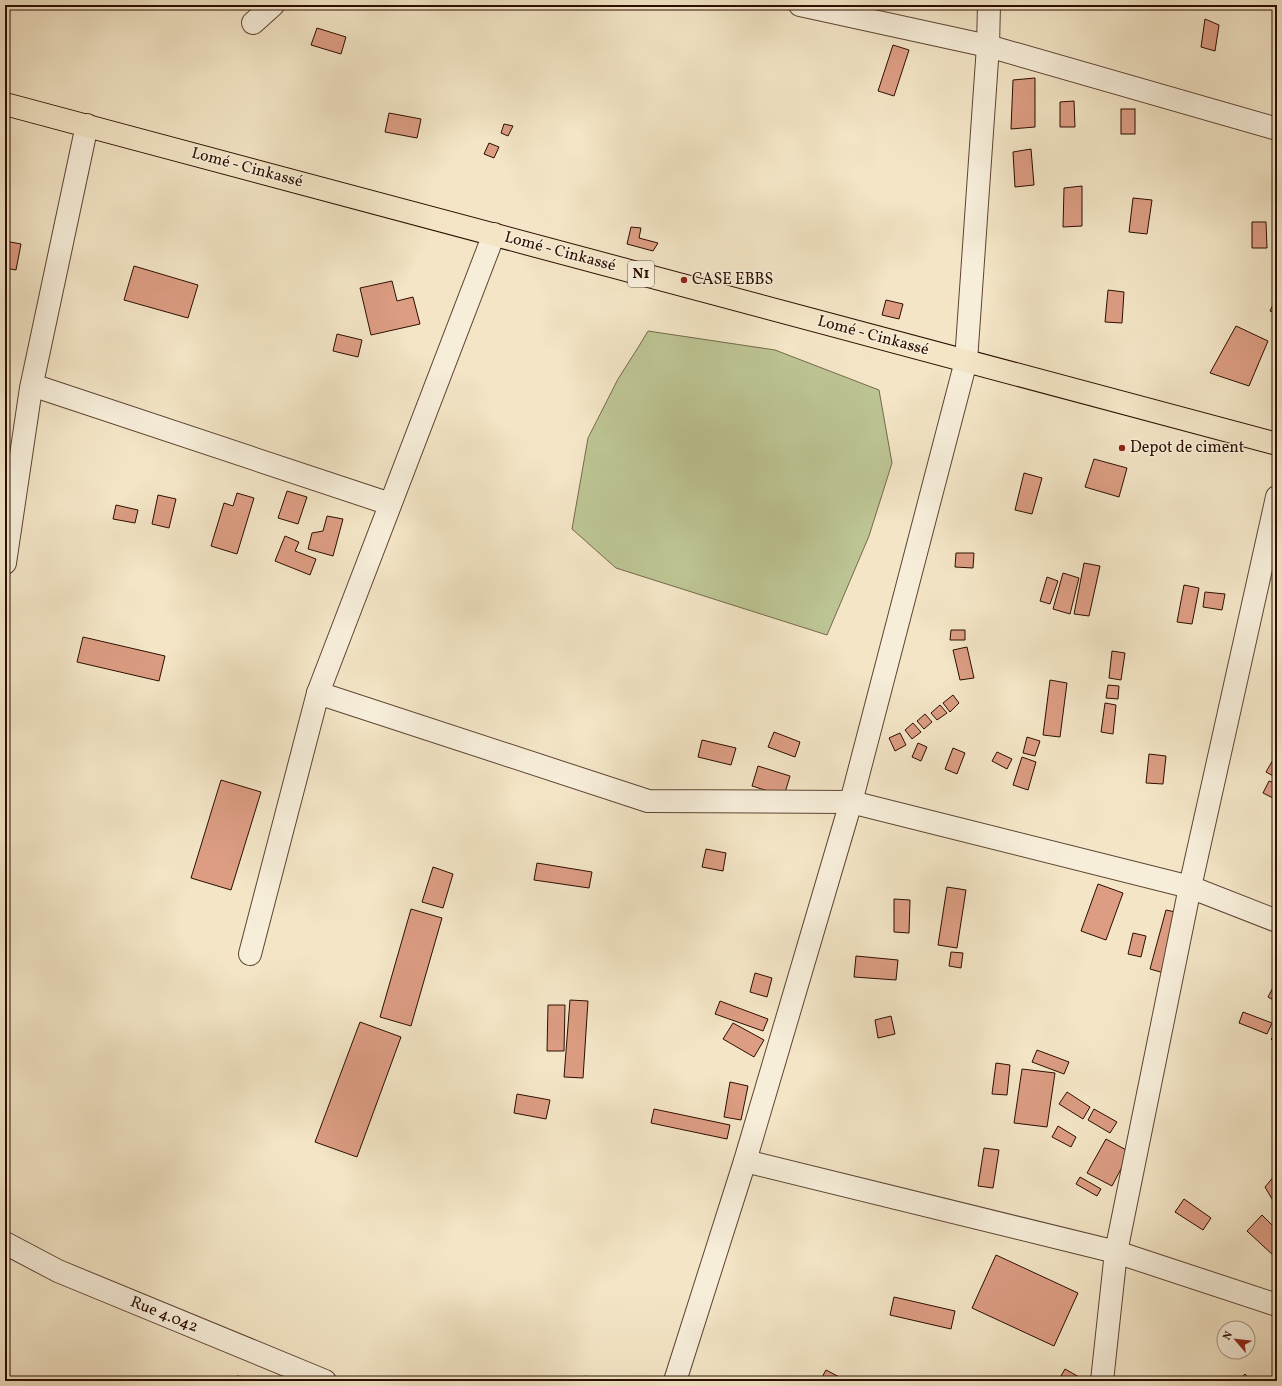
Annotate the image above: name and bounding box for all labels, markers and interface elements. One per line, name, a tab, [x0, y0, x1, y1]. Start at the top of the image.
street label: Lomé - Cinkassé	[189, 143, 305, 193]
street label: Lomé - Cinkassé	[502, 227, 618, 277]
road number: N1	[628, 261, 654, 287]
place label: CASE EBBS	[692, 269, 773, 291]
marker: CASE EBBS	[679, 275, 689, 285]
street label: Lomé - Cinkassé	[815, 311, 931, 361]
place label: Depot de ciment	[1130, 437, 1245, 459]
marker: Depot de ciment	[1117, 443, 1127, 453]
street label: Rue 4.042	[127, 1291, 201, 1339]
north arrow	[1216, 1320, 1256, 1360]
text: N	[1220, 1329, 1237, 1343]

